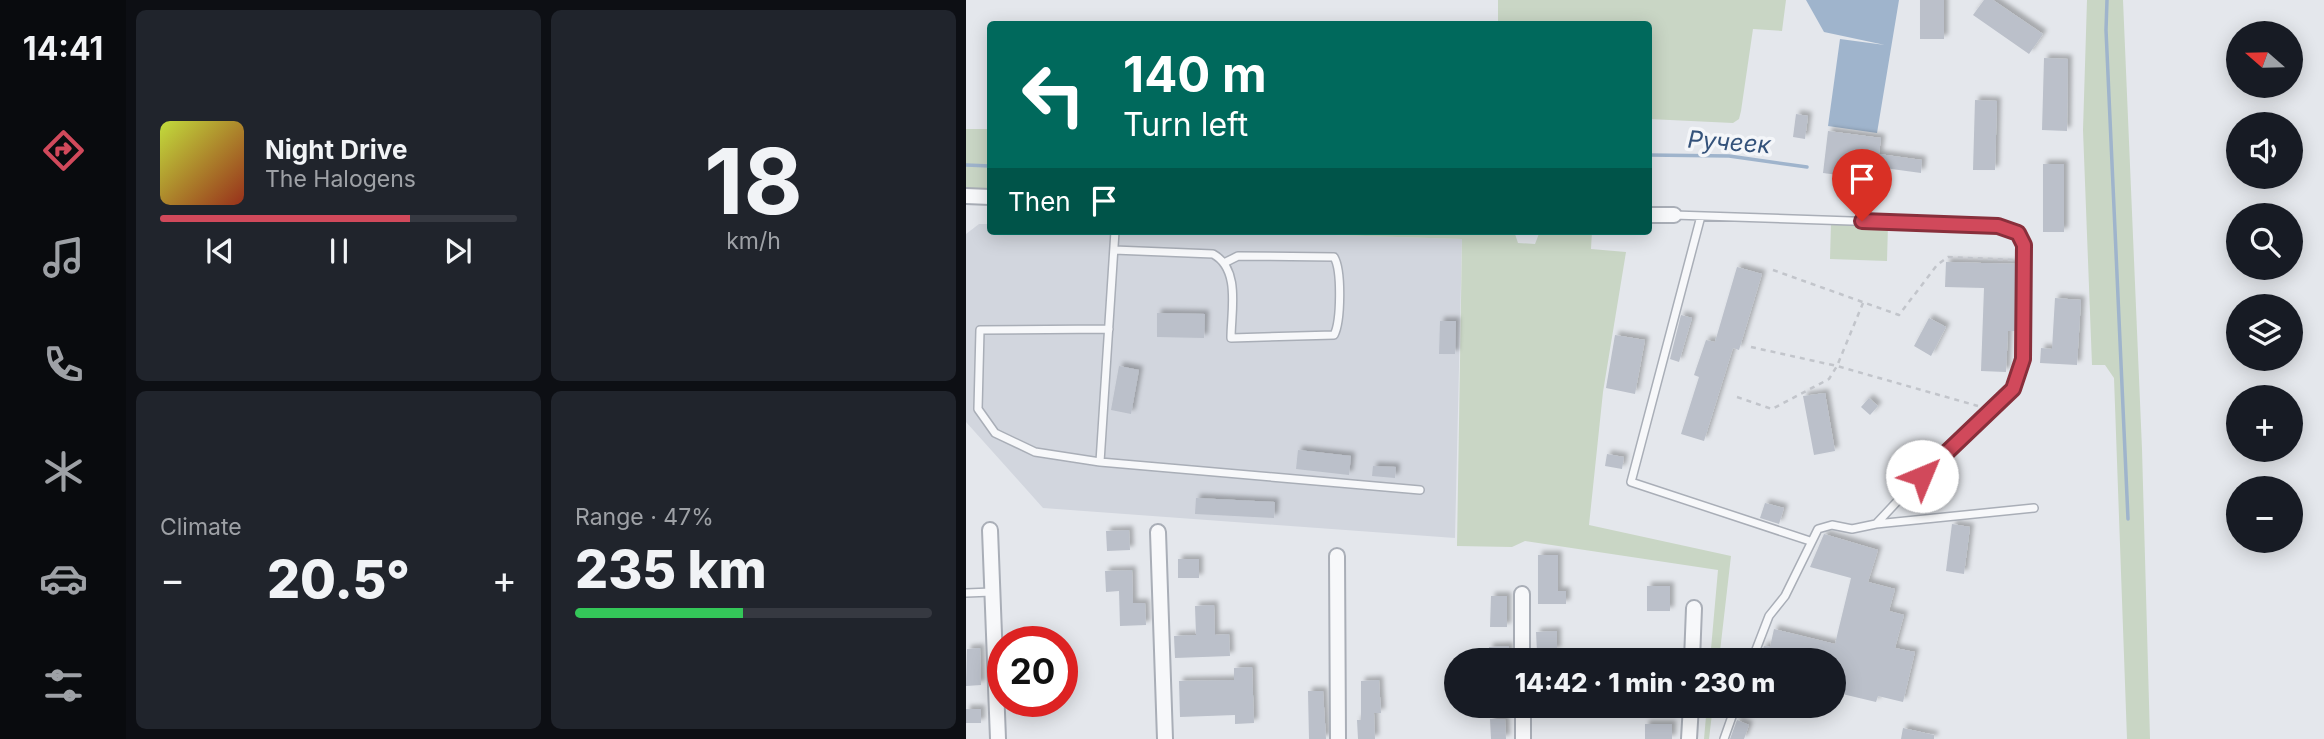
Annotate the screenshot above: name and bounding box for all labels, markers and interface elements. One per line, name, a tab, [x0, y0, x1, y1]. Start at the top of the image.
north arrow	[2226, 21, 2303, 98]
map controls	[2226, 21, 2303, 553]
text: 14:41	[23, 29, 103, 68]
text: 140 m	[1123, 45, 1267, 104]
icon: left	[1008, 49, 1099, 140]
text: Turn left	[1123, 105, 1248, 144]
button: sound	[2226, 112, 2303, 189]
water label: Ручеек	[1686, 125, 1773, 159]
icon: directions	[39, 126, 88, 175]
text: 18	[704, 126, 803, 236]
text: Night Drive	[265, 134, 407, 165]
pin	[1832, 149, 1892, 221]
icon: arrive	[1843, 160, 1881, 198]
text: The Halogens	[265, 165, 416, 193]
icon: arrive	[1085, 182, 1123, 220]
text: Then	[1008, 186, 1071, 217]
button: search	[2226, 203, 2303, 280]
text: km/h	[726, 227, 781, 255]
icon: previous	[201, 232, 239, 270]
icon: pause	[320, 232, 358, 270]
icon: next	[439, 232, 477, 270]
icon: music	[39, 233, 88, 282]
button: layers	[2226, 294, 2303, 371]
icon: phone	[39, 340, 88, 389]
button: +	[2226, 385, 2303, 462]
position arrow	[1885, 439, 1959, 513]
icon: climate	[39, 447, 88, 496]
button: −	[2226, 476, 2303, 553]
text: Range · 47%	[575, 503, 714, 531]
text: Climate	[160, 513, 242, 541]
text: 235 km	[575, 538, 767, 601]
text: 20.5°	[267, 548, 410, 611]
icon: car	[39, 554, 88, 603]
text: −	[160, 556, 185, 602]
text: +	[492, 556, 517, 602]
speed limit sign: 20	[987, 626, 1078, 717]
icon: filters	[39, 661, 88, 710]
text: 14:42 · 1 min · 230 m	[1515, 667, 1775, 698]

